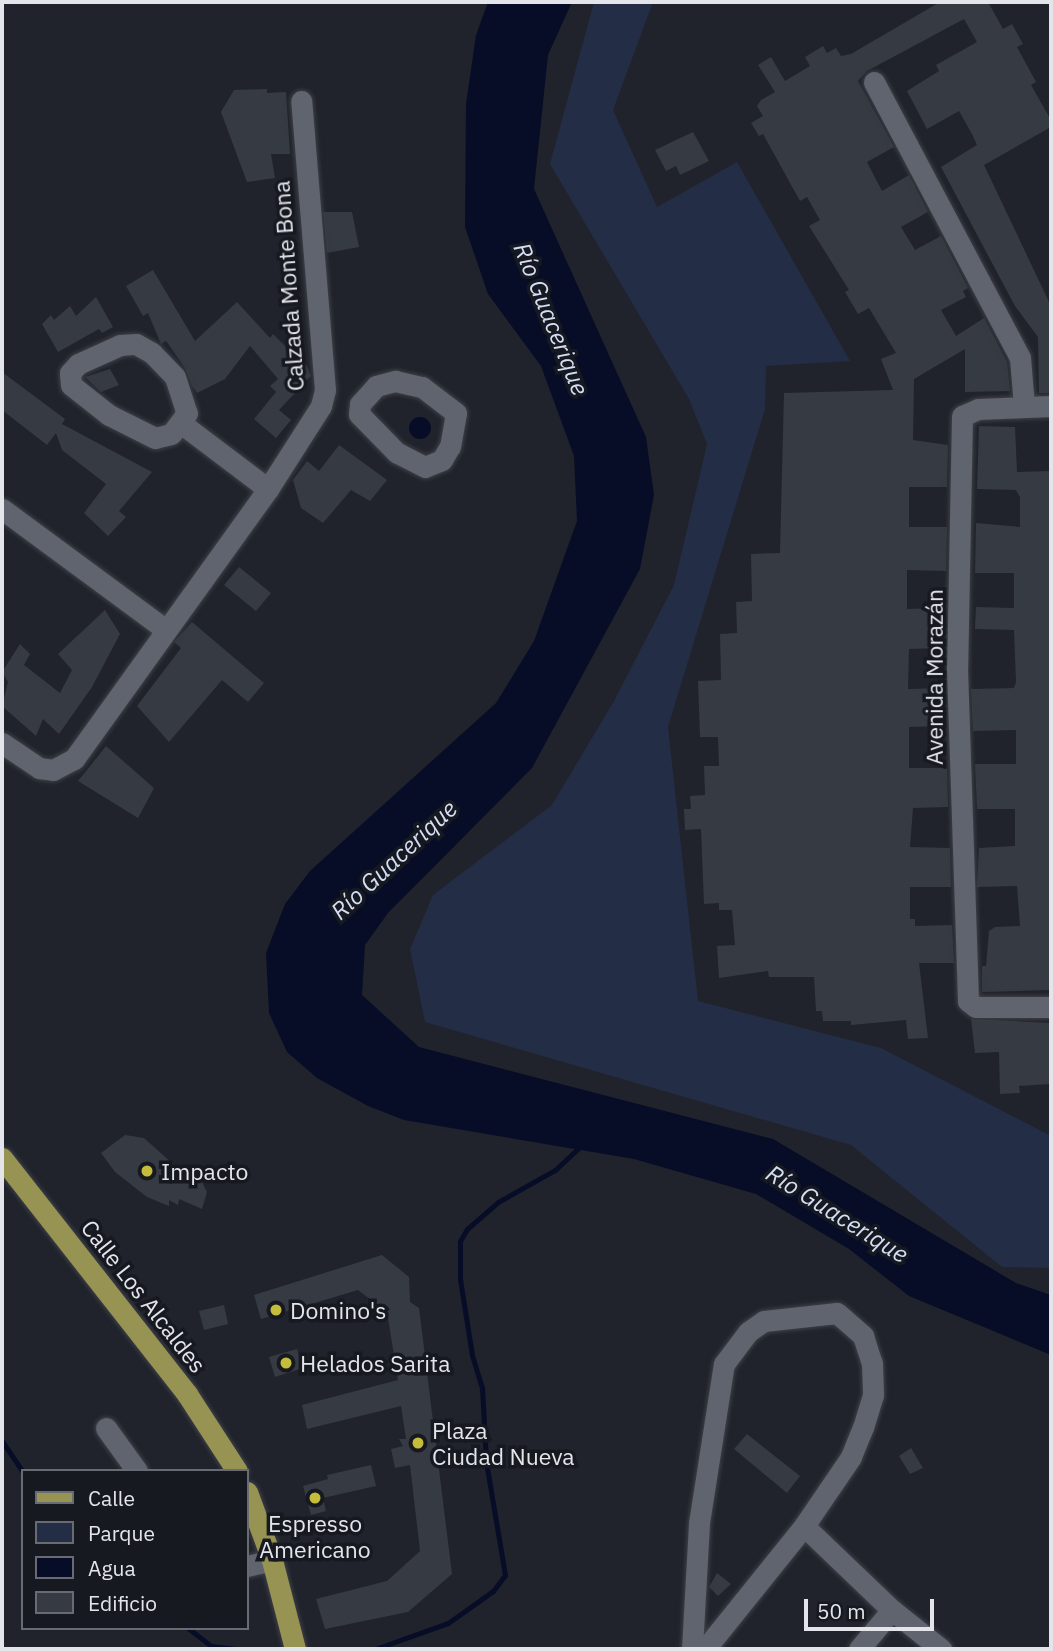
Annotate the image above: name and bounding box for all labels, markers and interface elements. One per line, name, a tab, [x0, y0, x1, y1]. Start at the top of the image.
street label: Calzada Monte Bona	[267, 180, 309, 392]
water label: Río Guacerique	[507, 239, 595, 399]
street label: Avenida Morazán	[920, 589, 948, 765]
water label: Río Guacerique	[325, 794, 463, 926]
place label: Impacto	[161, 1157, 248, 1185]
water label: Río Guacerique	[761, 1159, 913, 1269]
marker: Impacto	[139, 1163, 155, 1179]
street label: Calle Los Alcaldes	[76, 1214, 212, 1378]
place label: Domino's	[290, 1296, 386, 1324]
marker: Domino's	[268, 1302, 284, 1318]
place label: Helados Sarita	[300, 1349, 450, 1377]
marker: Helados Sarita	[278, 1355, 294, 1371]
place label: Plaza Ciudad Nueva	[432, 1416, 575, 1470]
marker: Plaza Ciudad Nueva	[410, 1435, 426, 1451]
legend	[21, 1469, 248, 1630]
text: Calle	[88, 1484, 135, 1512]
marker: Espresso Americano	[307, 1490, 323, 1506]
place label: Espresso Americano	[259, 1509, 371, 1563]
text: Parque	[88, 1519, 155, 1547]
text: Agua	[88, 1554, 136, 1582]
scale bar	[808, 1584, 937, 1628]
text: Edificio	[88, 1589, 157, 1617]
text: 50 m	[817, 1597, 866, 1625]

